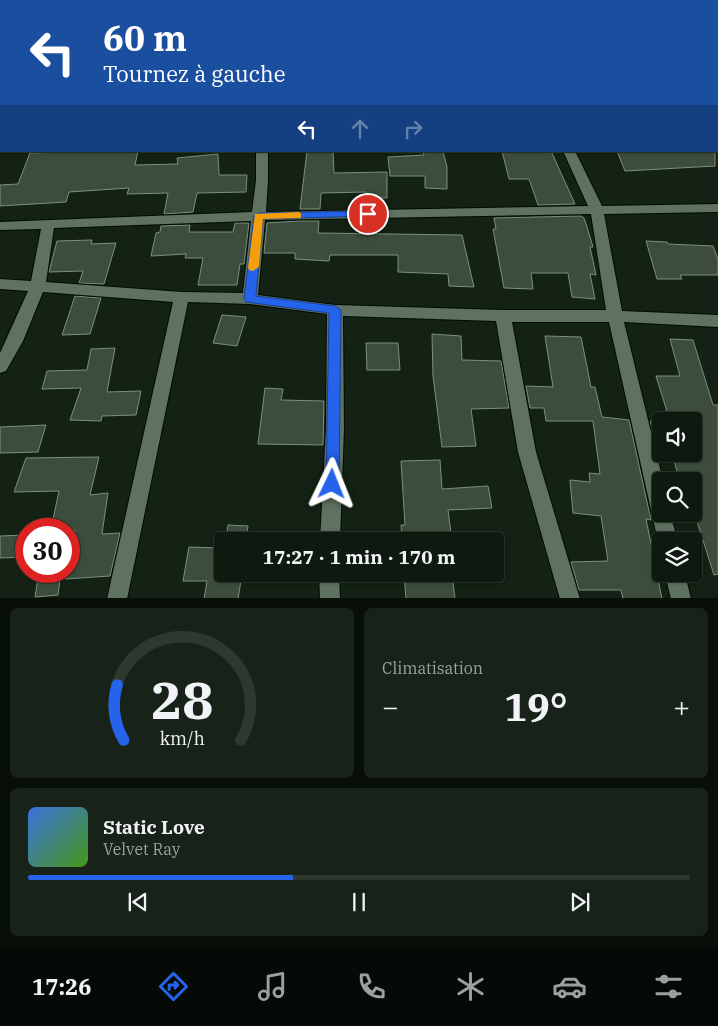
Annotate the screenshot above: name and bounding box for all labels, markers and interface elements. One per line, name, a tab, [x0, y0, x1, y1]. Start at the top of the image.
text: 60 m	[103, 15, 187, 61]
icon: left	[20, 20, 85, 85]
text: Tournez à gauche	[103, 59, 286, 88]
icon: left	[293, 115, 321, 143]
icon: ahead	[346, 115, 374, 143]
icon: right	[399, 115, 427, 143]
pin	[347, 193, 389, 235]
icon: arrive	[354, 200, 382, 228]
map controls	[652, 412, 702, 582]
button: sound	[652, 412, 702, 462]
position arrow	[305, 457, 357, 509]
button: search	[652, 472, 702, 522]
speed limit sign: 30	[15, 518, 80, 583]
button: layers	[652, 532, 702, 582]
text: 17:27 · 1 min · 170 m	[263, 545, 455, 569]
text: Climatisation	[382, 658, 483, 678]
text: 28	[151, 666, 213, 733]
text: 19°	[504, 682, 568, 731]
text: −	[382, 688, 399, 725]
text: +	[673, 688, 690, 725]
text: km/h	[159, 727, 205, 750]
text: Static Love	[103, 815, 205, 839]
text: Velvet Ray	[103, 839, 180, 859]
icon: previous	[124, 888, 152, 916]
icon: pause	[345, 888, 373, 916]
icon: next	[566, 888, 594, 916]
icon: directions	[156, 969, 191, 1004]
icon: music	[255, 969, 290, 1004]
icon: phone	[354, 969, 389, 1004]
icon: climate	[453, 969, 488, 1004]
icon: car	[552, 969, 587, 1004]
icon: filters	[651, 969, 686, 1004]
text: 17:26	[32, 972, 92, 1001]

